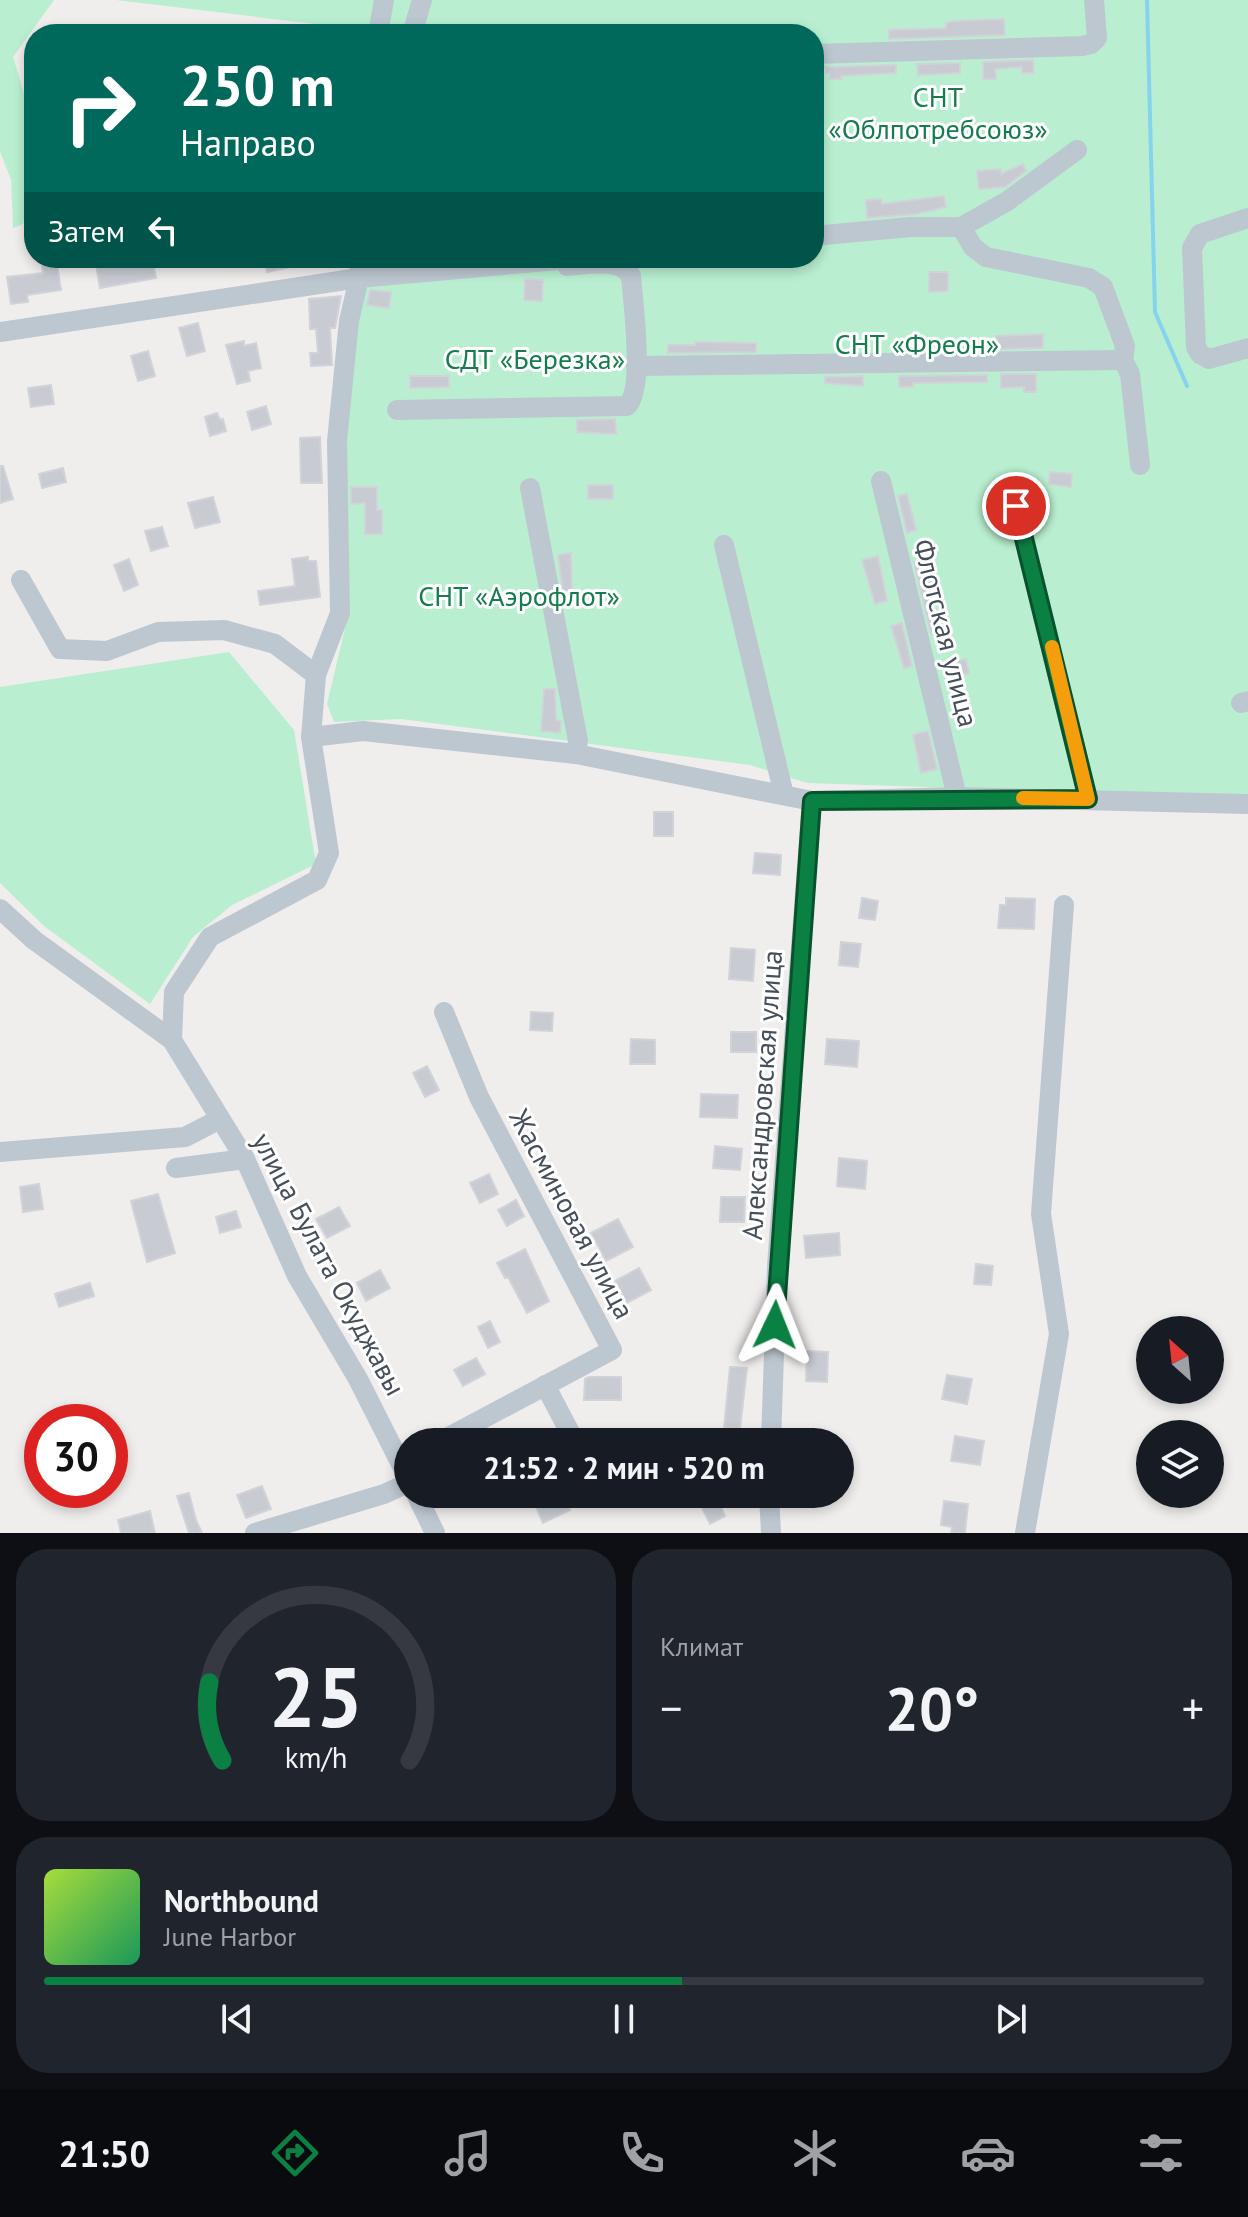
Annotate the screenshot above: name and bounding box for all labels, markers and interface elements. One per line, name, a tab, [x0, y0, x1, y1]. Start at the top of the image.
text: 250 m	[180, 49, 335, 121]
icon: right	[48, 56, 152, 160]
park label: СНТ «Облпотребсоюз»	[828, 78, 1048, 147]
text: Направо	[180, 119, 316, 166]
icon: left	[141, 208, 185, 252]
text: Затем	[48, 211, 125, 250]
park label: СНТ «Фреон»	[835, 325, 999, 362]
park label: СДТ «Березка»	[445, 340, 625, 377]
pin	[982, 472, 1050, 540]
icon: arrive	[994, 484, 1038, 528]
street label: Флотская улица	[905, 535, 988, 731]
park label: СНТ «Аэрофлот»	[418, 577, 620, 614]
street label: Александровская улица	[733, 949, 790, 1241]
street label: Жасминовая улица	[501, 1102, 643, 1325]
street label: улица Булата Окуджавы	[244, 1126, 414, 1402]
position arrow	[733, 1283, 817, 1367]
north arrow	[1136, 1316, 1224, 1404]
map controls	[1136, 1316, 1224, 1508]
speed limit sign: 30	[24, 1404, 128, 1508]
button: layers	[1136, 1420, 1224, 1508]
text: 21:52 · 2 мин · 520 m	[483, 1448, 765, 1487]
text: Климат	[660, 1630, 743, 1663]
text: 25	[269, 1642, 363, 1750]
text: 20°	[885, 1669, 979, 1747]
text: −	[660, 1679, 682, 1736]
text: +	[1182, 1679, 1204, 1736]
text: km/h	[285, 1739, 347, 1776]
text: Northbound	[164, 1881, 319, 1920]
text: June Harbor	[164, 1920, 296, 1953]
icon: previous	[215, 1997, 259, 2041]
icon: pause	[602, 1997, 646, 2041]
icon: next	[989, 1997, 1033, 2041]
icon: directions	[267, 2125, 323, 2181]
icon: music	[440, 2125, 496, 2181]
icon: phone	[614, 2125, 670, 2181]
icon: climate	[787, 2125, 843, 2181]
icon: car	[960, 2125, 1016, 2181]
icon: filters	[1133, 2125, 1189, 2181]
text: 21:50	[59, 2130, 150, 2177]

